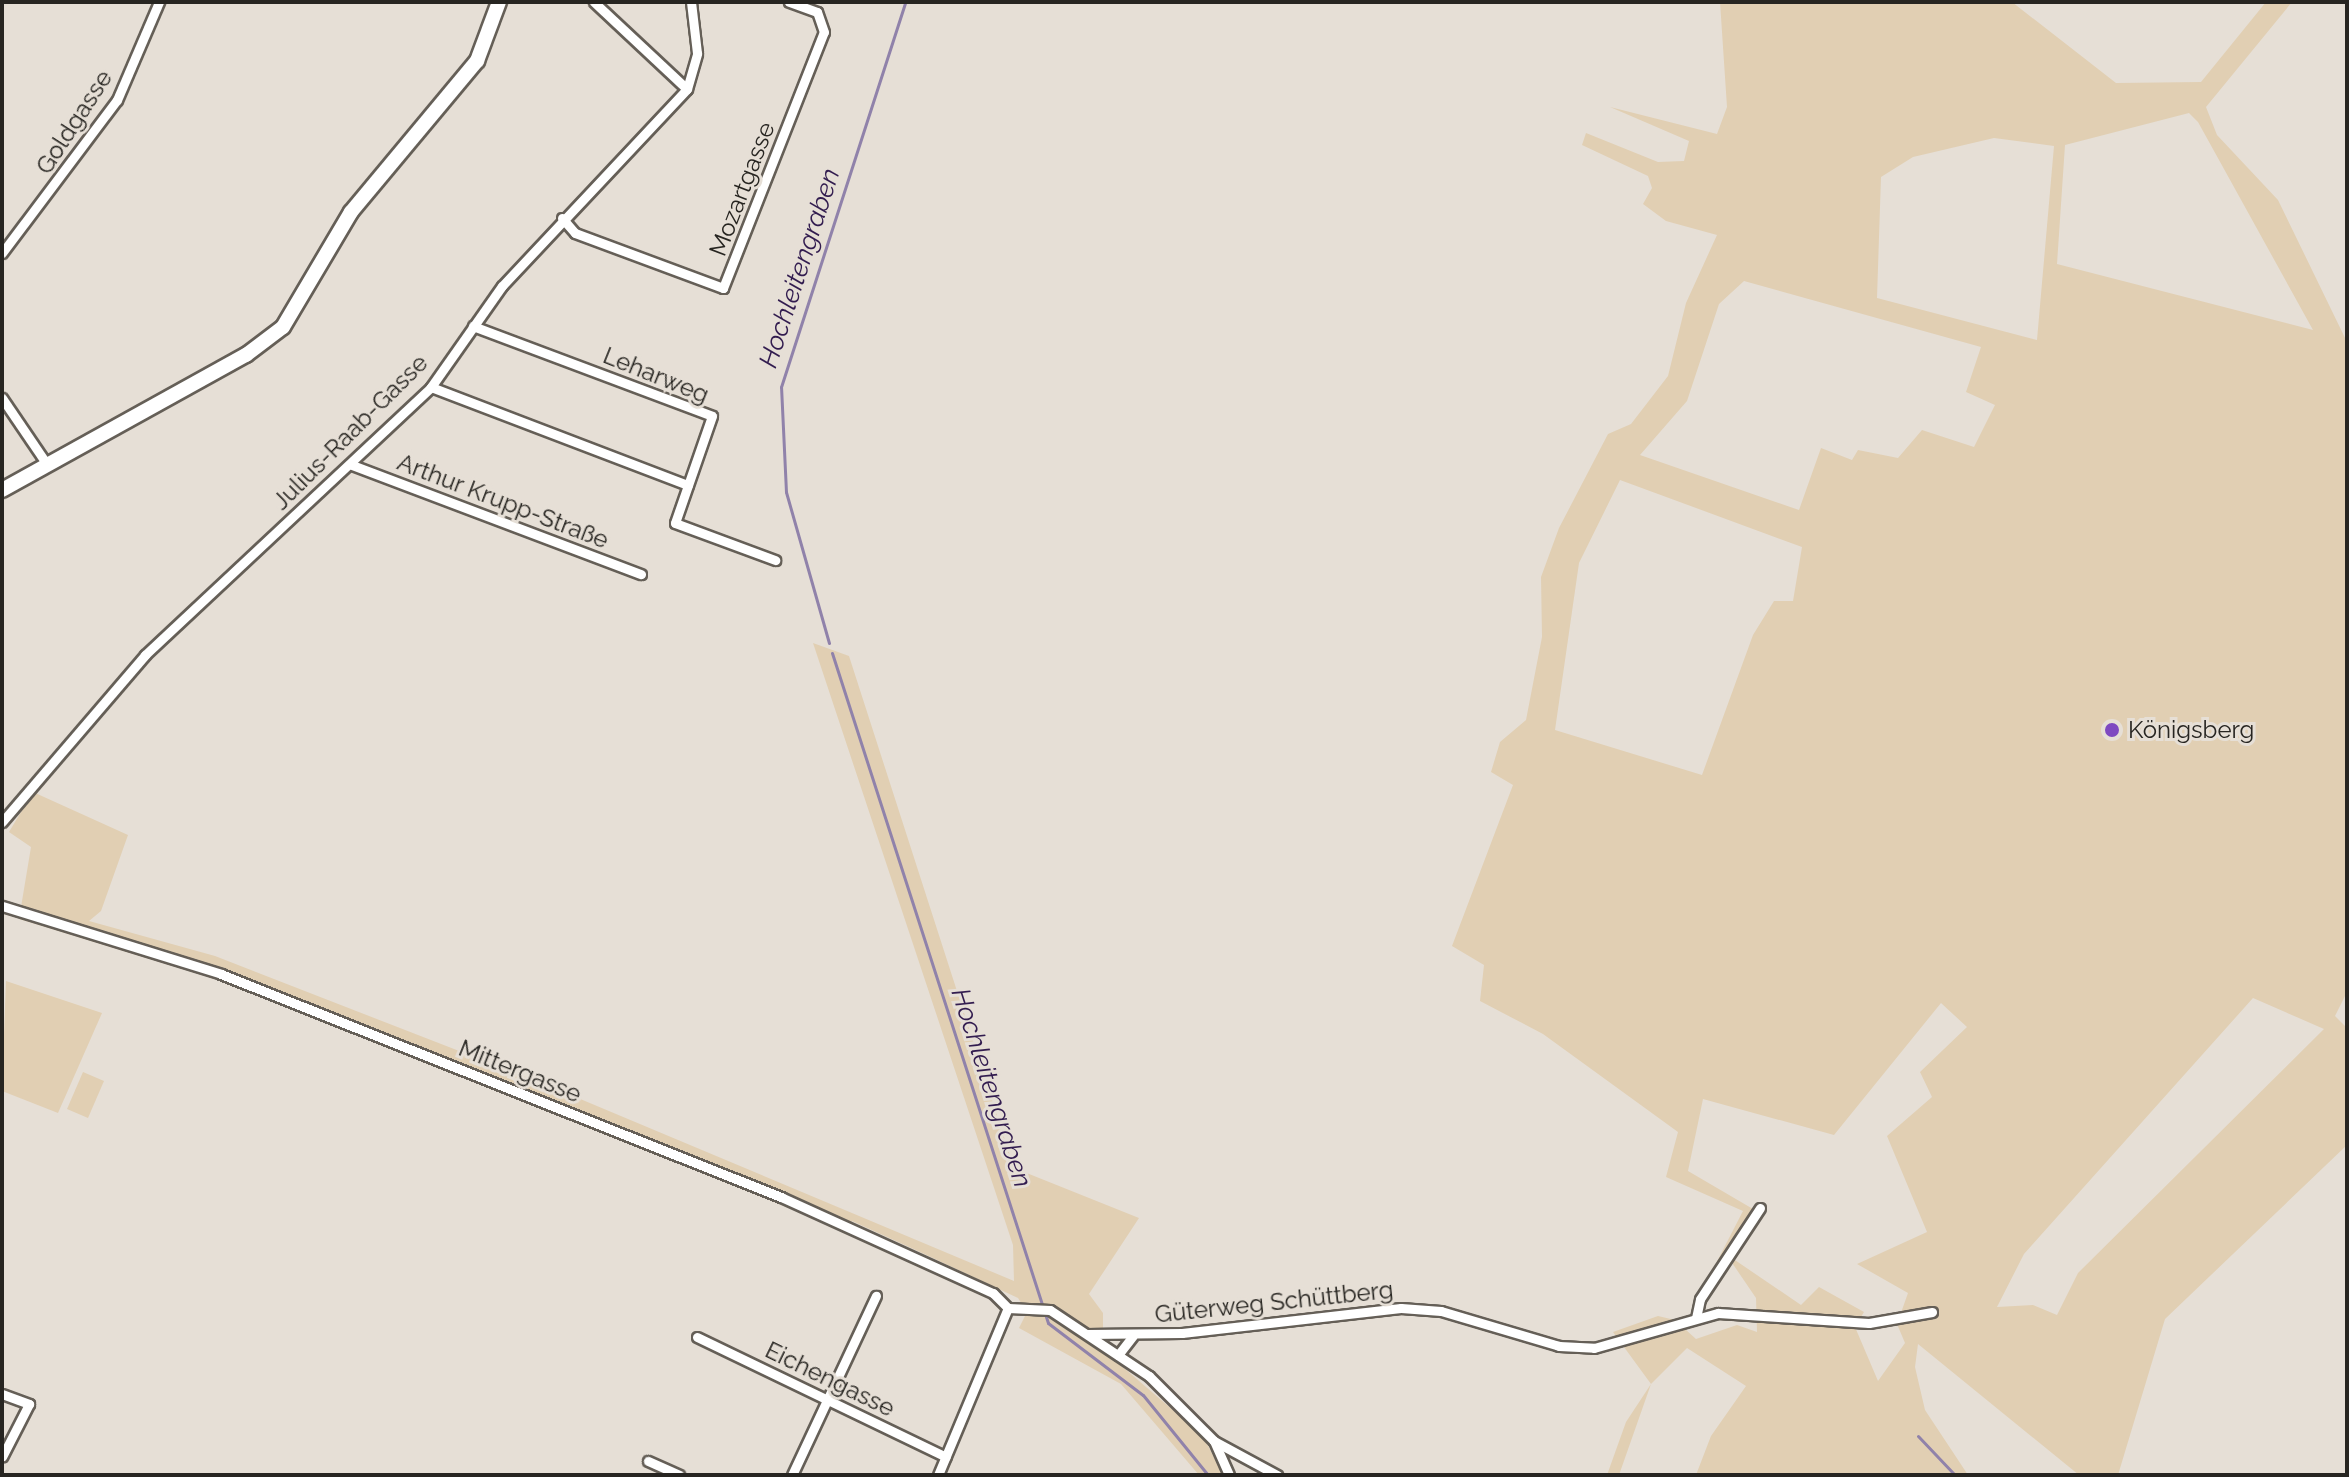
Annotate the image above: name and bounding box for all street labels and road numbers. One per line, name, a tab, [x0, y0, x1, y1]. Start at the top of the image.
street label: Goldgasse	[30, 65, 118, 179]
street label: Mozartgasse	[703, 118, 781, 260]
street label: Leharweg	[599, 341, 713, 409]
street label: Julius-Raab-Gasse	[266, 348, 434, 516]
street label: Arthur Krupp-Straße	[393, 447, 613, 555]
street label: Mittergasse	[455, 1033, 585, 1109]
street label: Güterweg Schüttberg	[1153, 1275, 1395, 1329]
street label: Eichengasse	[761, 1335, 899, 1423]

